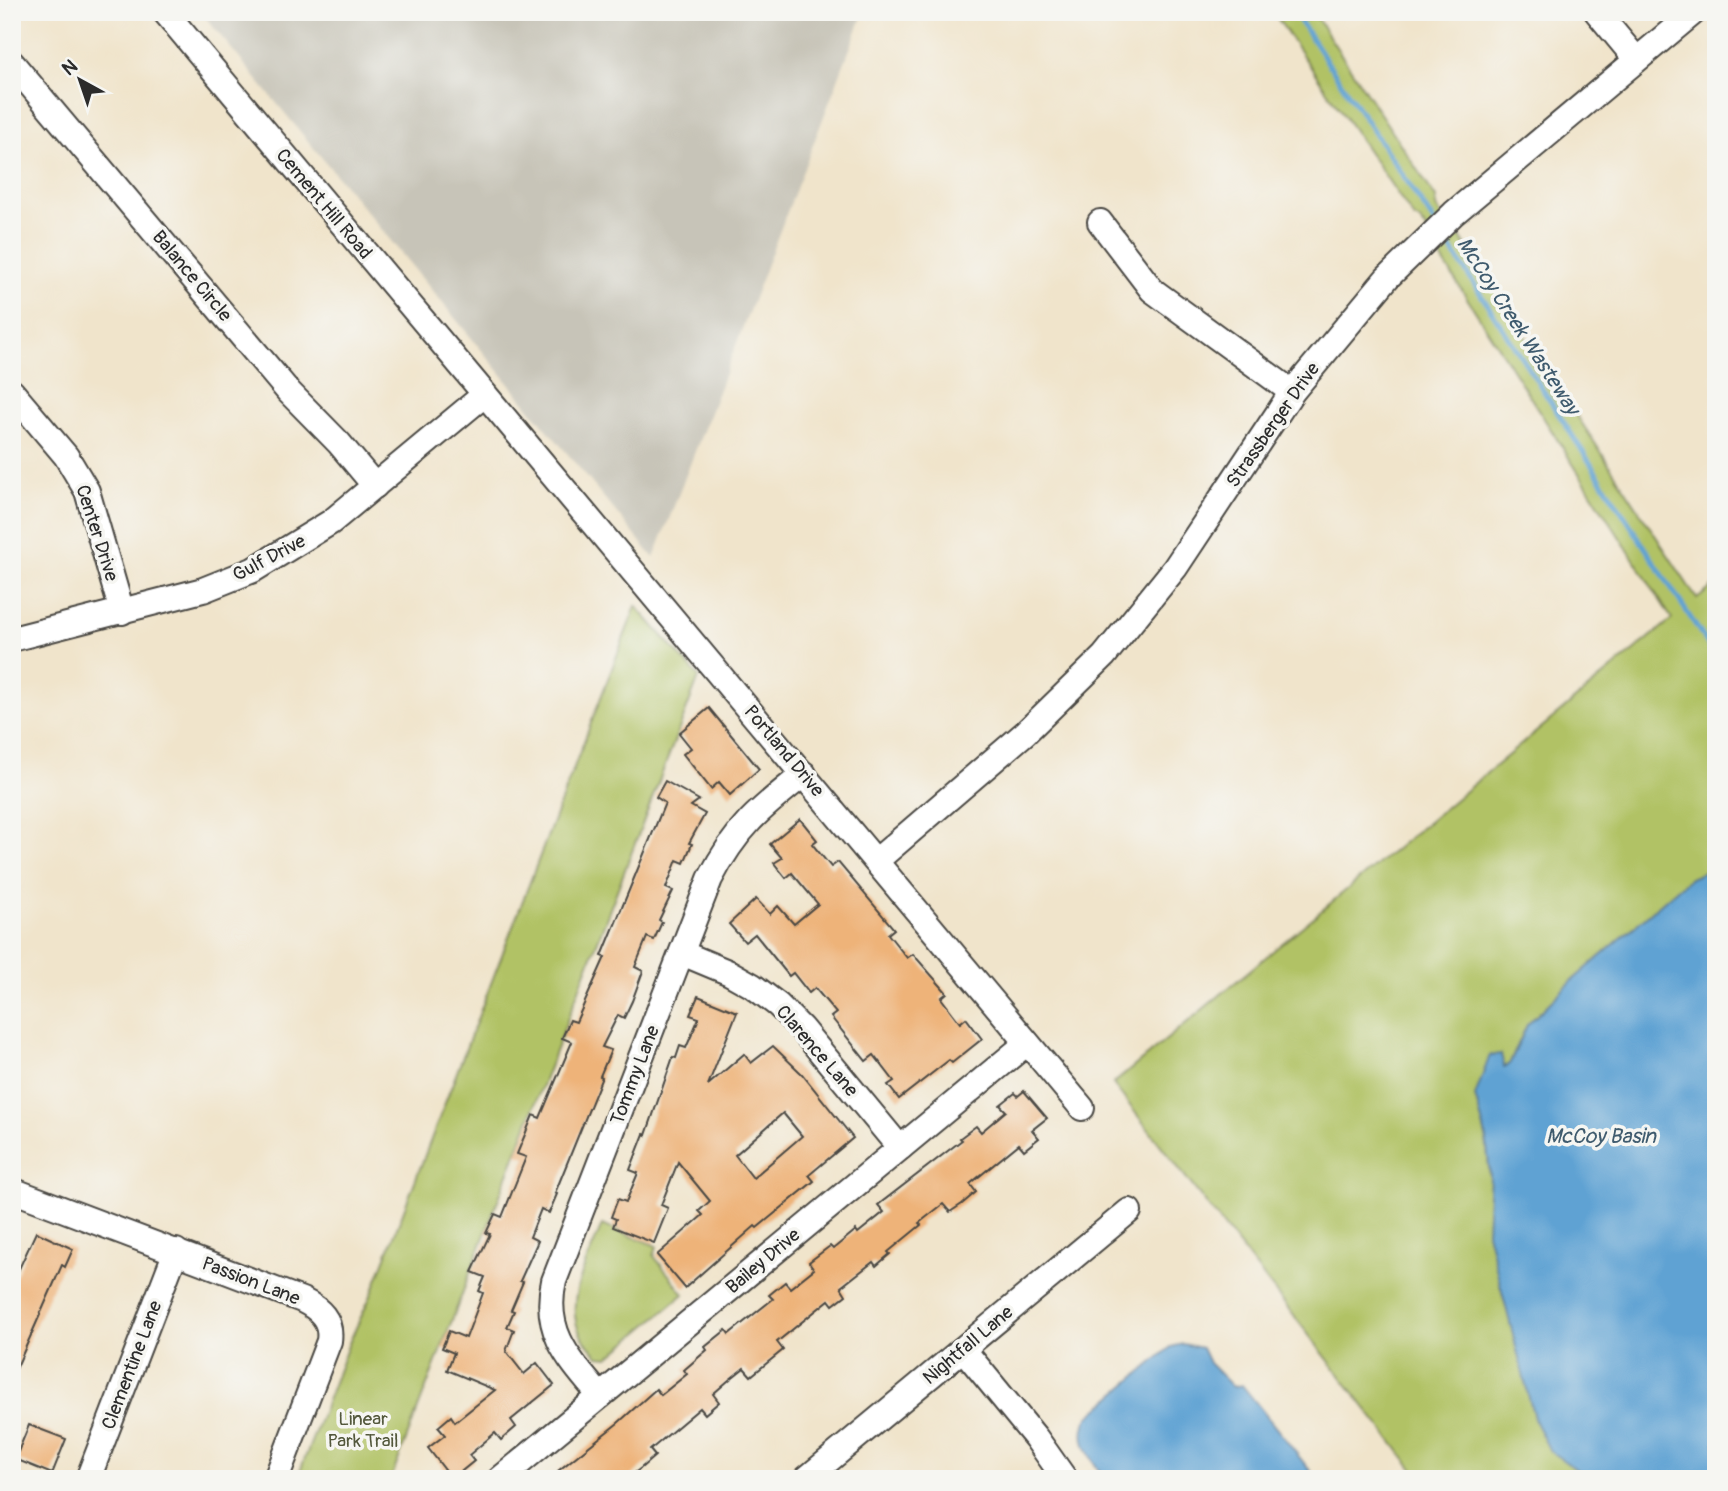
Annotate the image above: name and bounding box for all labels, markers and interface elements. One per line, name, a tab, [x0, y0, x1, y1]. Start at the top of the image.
north arrow	[46, 46, 116, 116]
text: N	[57, 54, 82, 81]
street label: Cement Hill Road	[271, 144, 377, 264]
street label: Balance Circle	[147, 226, 237, 327]
water label: McCoy Creek Wasteway	[1450, 232, 1587, 422]
street label: Strassberger Drive	[1221, 357, 1325, 492]
street label: Center Drive	[70, 482, 124, 585]
street label: Gulf Drive	[228, 529, 310, 587]
street label: Portland Drive	[739, 700, 830, 802]
street label: Clarence Lane	[771, 1000, 864, 1102]
street label: Tommy Lane	[605, 1021, 665, 1128]
water label: McCoy Basin	[1546, 1123, 1657, 1150]
street label: Bailey Drive	[721, 1223, 806, 1299]
street label: Passion Lane	[199, 1251, 304, 1311]
street label: Clementine Lane	[96, 1297, 168, 1433]
street label: Nightfall Lane	[918, 1300, 1019, 1390]
park label: Linear Park Trail	[328, 1407, 398, 1453]

